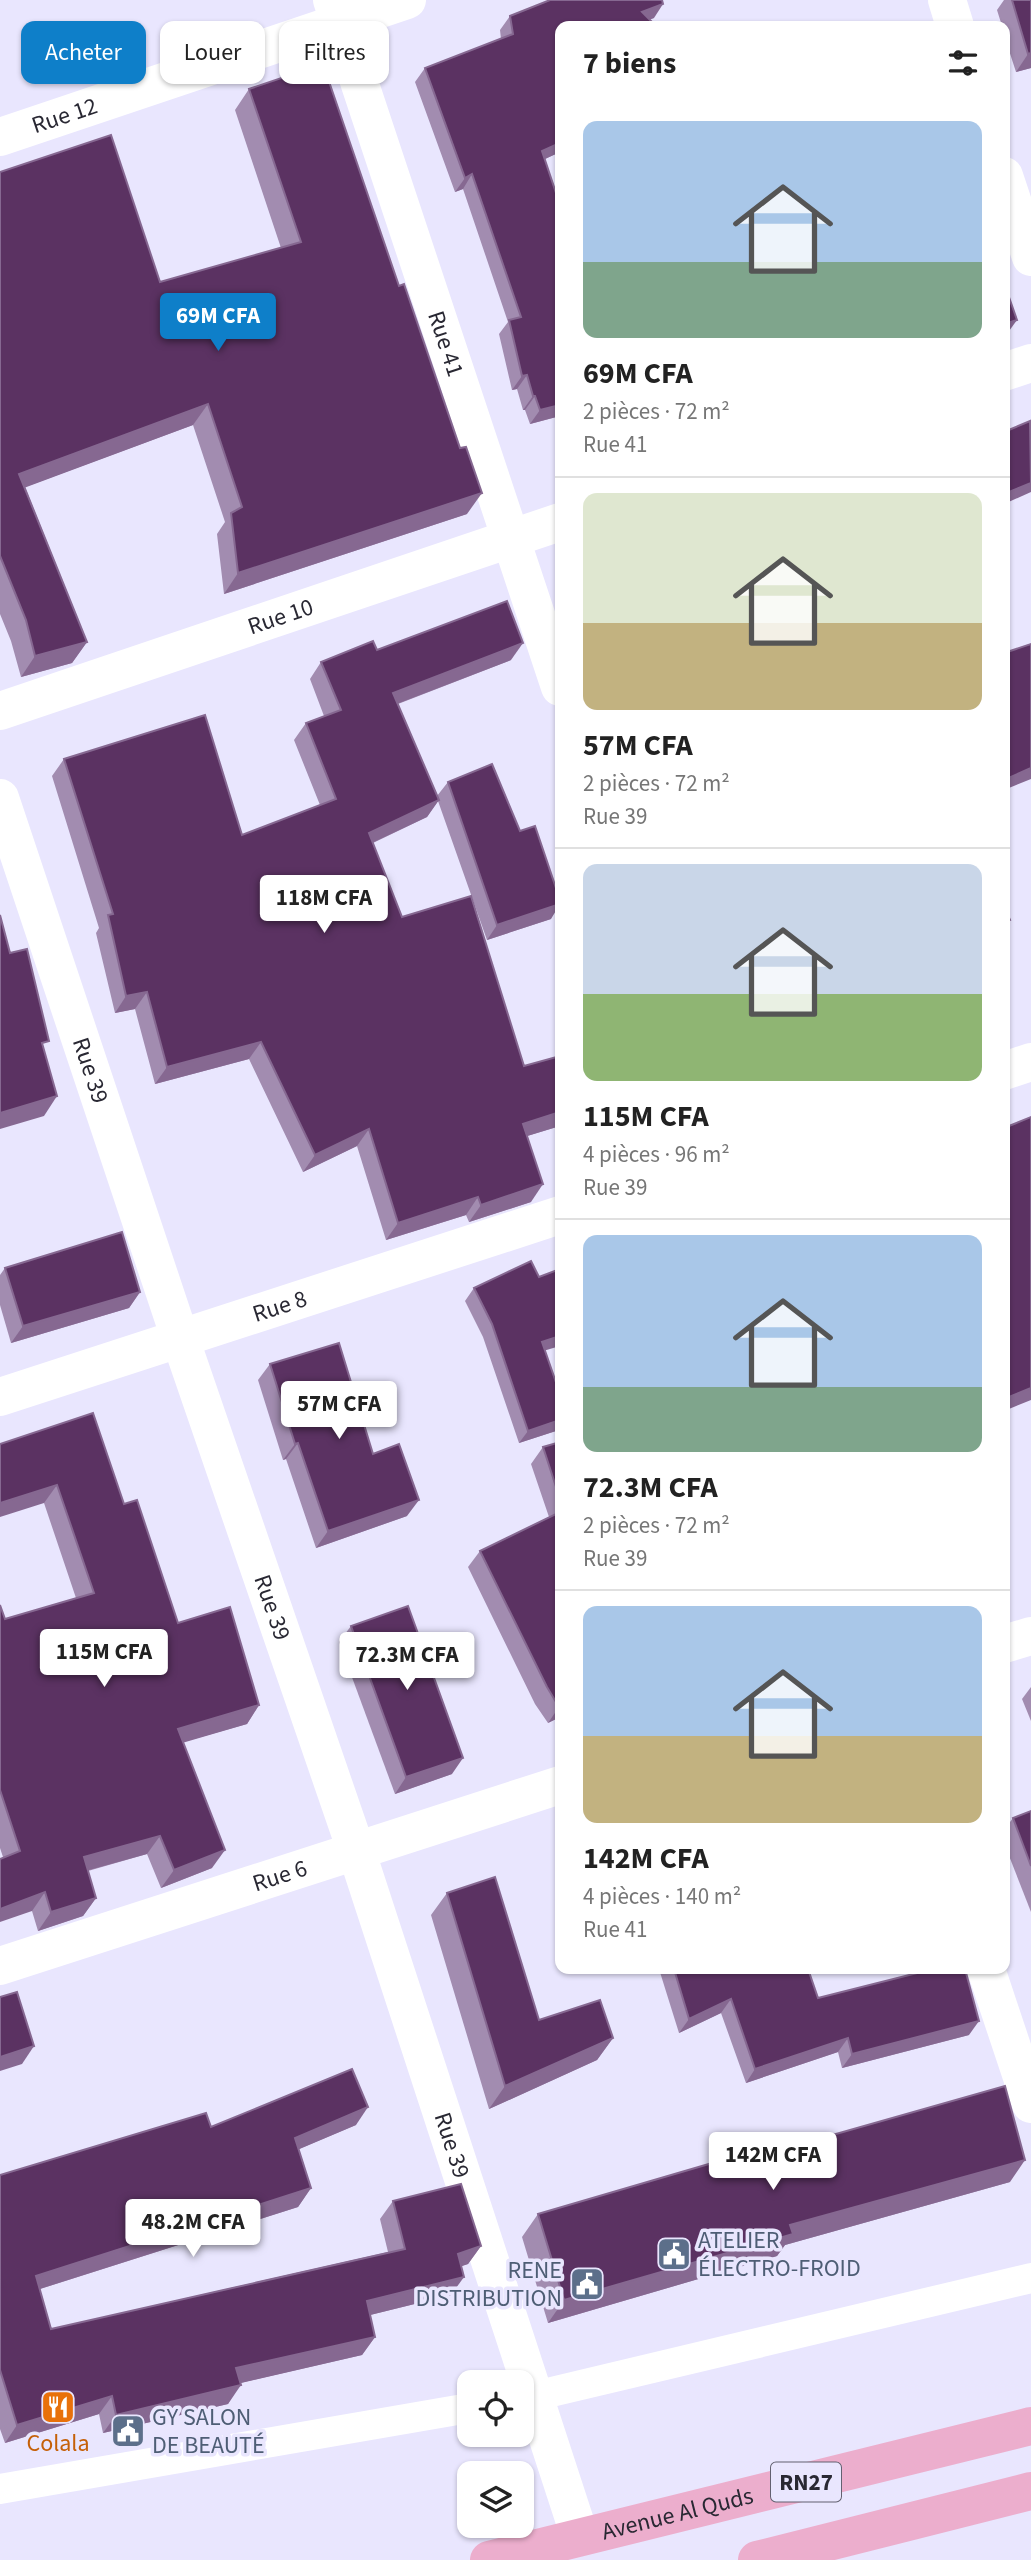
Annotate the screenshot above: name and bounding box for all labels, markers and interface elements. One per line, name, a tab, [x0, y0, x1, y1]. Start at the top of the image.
chip: Acheter	[21, 21, 146, 84]
chip: Louer	[160, 21, 265, 84]
chip: Filtres	[279, 21, 389, 84]
text: 7 biens	[583, 42, 676, 85]
icon: filters	[944, 44, 982, 82]
street label: Rue 12	[27, 88, 102, 143]
icon: home	[720, 166, 846, 292]
pin: 69M CFA	[153, 294, 283, 353]
text: 69M CFA	[176, 299, 260, 332]
street label: Rue 41	[418, 306, 473, 381]
text: 69M CFA	[583, 352, 693, 395]
text: 2 pièces · 72 m²	[583, 395, 730, 428]
text: Rue 41	[583, 428, 647, 461]
icon: home	[720, 538, 846, 664]
street label: Rue 10	[243, 589, 318, 644]
text: 57M CFA	[583, 724, 693, 767]
text: 2 pièces · 72 m²	[583, 767, 730, 800]
text: Rue 39	[583, 800, 647, 833]
pin: 118M CFA	[252, 876, 396, 935]
text: 118M CFA	[276, 881, 372, 914]
icon: home	[720, 909, 846, 1035]
street label: Rue 39	[63, 1033, 118, 1108]
text: 115M CFA	[583, 1095, 709, 1138]
text: 4 pièces · 96 m²	[583, 1138, 730, 1171]
text: Rue 39	[583, 1171, 647, 1204]
icon: home	[720, 1280, 846, 1406]
street label: Rue 8	[248, 1281, 311, 1332]
pin: 57M CFA	[274, 1382, 404, 1441]
text: 57M CFA	[297, 1387, 381, 1420]
text: 72.3M CFA	[583, 1466, 718, 1509]
text: 2 pièces · 72 m²	[583, 1509, 730, 1542]
text: Rue 39	[583, 1542, 647, 1575]
street label: Rue 39	[245, 1570, 300, 1645]
pin: 115M CFA	[32, 1630, 176, 1689]
pin: 72.3M CFA	[327, 1632, 487, 1692]
text: 115M CFA	[56, 1635, 152, 1668]
text: 72.3M CFA	[355, 1638, 459, 1671]
icon: home	[720, 1651, 846, 1777]
text: 142M CFA	[583, 1837, 709, 1880]
street label: Rue 6	[248, 1851, 312, 1901]
text: 4 pièces · 140 m²	[583, 1880, 741, 1913]
text: Rue 41	[583, 1913, 647, 1946]
street label: Rue 39	[425, 2108, 479, 2183]
pin: 142M CFA	[701, 2132, 845, 2192]
text: 142M CFA	[725, 2138, 821, 2171]
pin: 48.2M CFA	[113, 2200, 273, 2259]
text: 48.2M CFA	[141, 2205, 245, 2238]
place label: ATELIER ÉLECTRO-FROID	[698, 2223, 861, 2286]
public building icon: ATELIER ÉLECTRO-FROID	[655, 2235, 693, 2273]
place label: RENE DISTRIBUTION	[416, 2253, 562, 2316]
public building icon: RENE DISTRIBUTION	[568, 2265, 606, 2303]
map controls	[457, 2370, 534, 2538]
button: locate	[457, 2370, 534, 2447]
restaurant icon: Colala	[39, 2388, 77, 2426]
place label: GY SALON DE BEAUTÉ	[152, 2400, 265, 2463]
public building icon: GY SALON DE BEAUTÉ	[109, 2412, 147, 2450]
place label: Colala	[26, 2426, 90, 2461]
button: layers	[457, 2461, 534, 2538]
road number: RN27	[771, 2462, 841, 2502]
street label: Avenue Al Quds	[598, 2478, 757, 2550]

